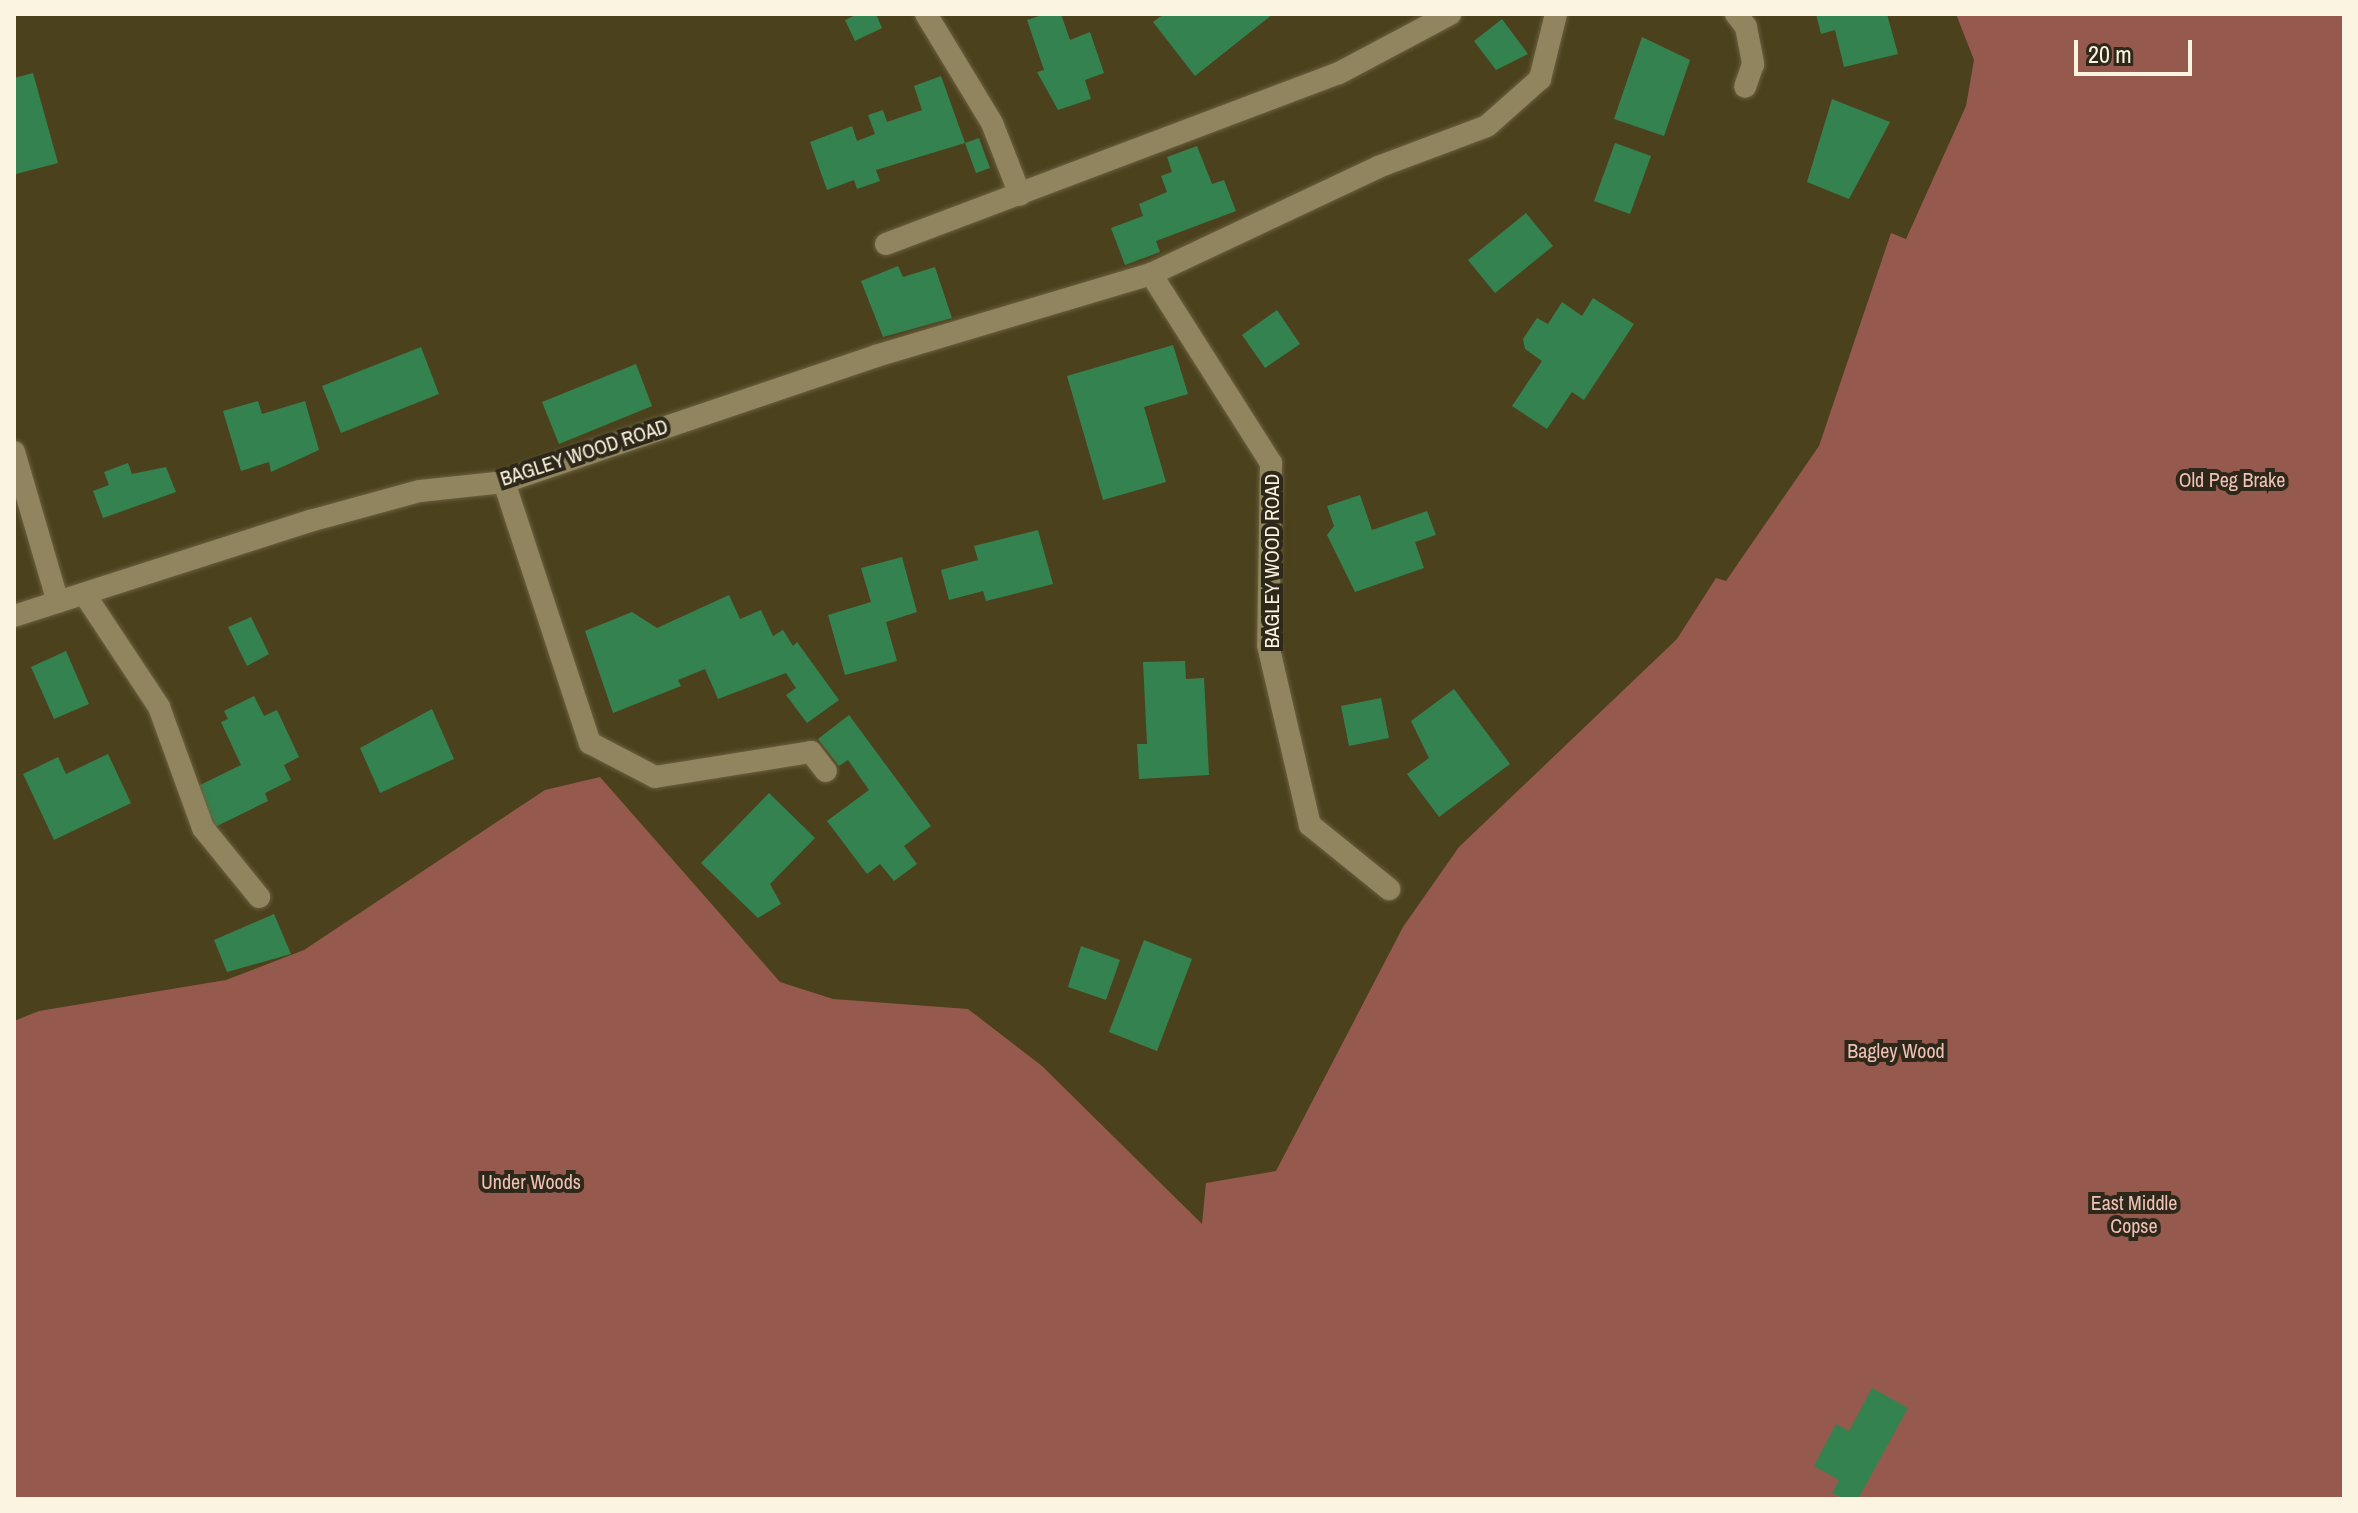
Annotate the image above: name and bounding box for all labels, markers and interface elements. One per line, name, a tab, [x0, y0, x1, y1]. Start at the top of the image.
scale bar	[2078, 24, 2196, 74]
text: 20 m	[2088, 38, 2132, 70]
street label: BAGLEY WOOD ROAD	[497, 414, 671, 490]
park label: Old Peg Brake	[2179, 467, 2285, 491]
street label: BAGLEY WOOD ROAD	[1259, 474, 1283, 648]
park label: Bagley Wood	[1847, 1038, 1945, 1062]
park label: Under Woods	[481, 1169, 581, 1193]
park label: East Middle Copse	[2091, 1190, 2177, 1237]

